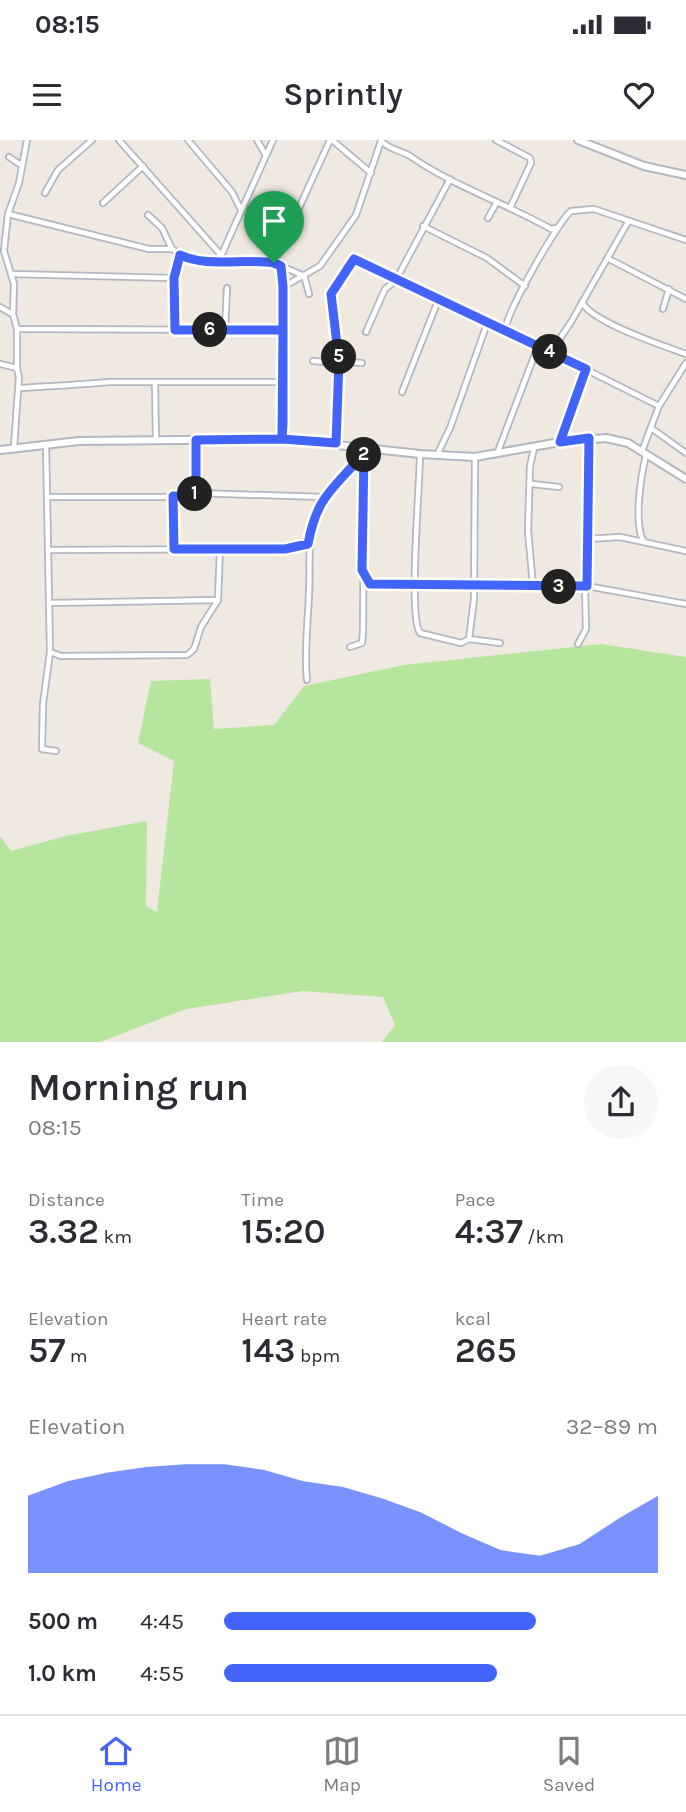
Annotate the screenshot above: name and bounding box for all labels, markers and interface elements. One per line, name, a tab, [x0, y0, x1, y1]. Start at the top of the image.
text: 08:15	[35, 9, 100, 40]
icon: menu	[28, 76, 66, 114]
text: Sprintly	[283, 76, 403, 113]
icon: heart	[620, 76, 658, 114]
pin	[244, 191, 304, 263]
icon: arrive	[255, 202, 293, 240]
pin: 6	[192, 312, 228, 348]
text: 6	[204, 318, 215, 340]
pin: 4	[532, 334, 568, 370]
pin: 5	[322, 340, 356, 374]
text: 4	[544, 340, 555, 362]
text: 5	[333, 345, 344, 367]
pin: 2	[346, 438, 382, 472]
text: 2	[358, 443, 369, 465]
pin: 1	[178, 476, 212, 512]
text: 1	[191, 482, 198, 504]
pin: 3	[542, 570, 576, 604]
text: 3	[553, 575, 564, 597]
text: Morning run	[28, 1065, 249, 1110]
button: share	[584, 1065, 658, 1139]
text: 08:15	[28, 1114, 82, 1141]
text: Distance	[28, 1189, 105, 1211]
text: Time	[241, 1189, 284, 1211]
text: Pace	[455, 1189, 495, 1211]
text: 3.32	[28, 1211, 99, 1252]
text: 15:20	[241, 1211, 326, 1252]
text: 4:37	[455, 1211, 523, 1252]
text: km	[99, 1226, 132, 1248]
text: /km	[523, 1226, 564, 1248]
text: Elevation	[28, 1308, 108, 1330]
text: Heart rate	[241, 1308, 327, 1330]
text: kcal	[455, 1308, 491, 1330]
text: 57	[28, 1330, 65, 1371]
text: 143	[241, 1330, 296, 1371]
text: 265	[455, 1330, 517, 1371]
text: m	[65, 1345, 88, 1367]
text: bpm	[296, 1345, 340, 1367]
text: Elevation	[28, 1413, 125, 1440]
text: 32–89 m	[566, 1413, 658, 1440]
text: 500 m	[28, 1608, 98, 1635]
text: 4:45	[140, 1608, 184, 1635]
text: 1.0 km	[28, 1660, 97, 1687]
text: 4:55	[140, 1660, 184, 1687]
tab: Home	[91, 1732, 141, 1796]
tab: Map	[323, 1732, 361, 1796]
tab: Saved	[543, 1732, 595, 1796]

